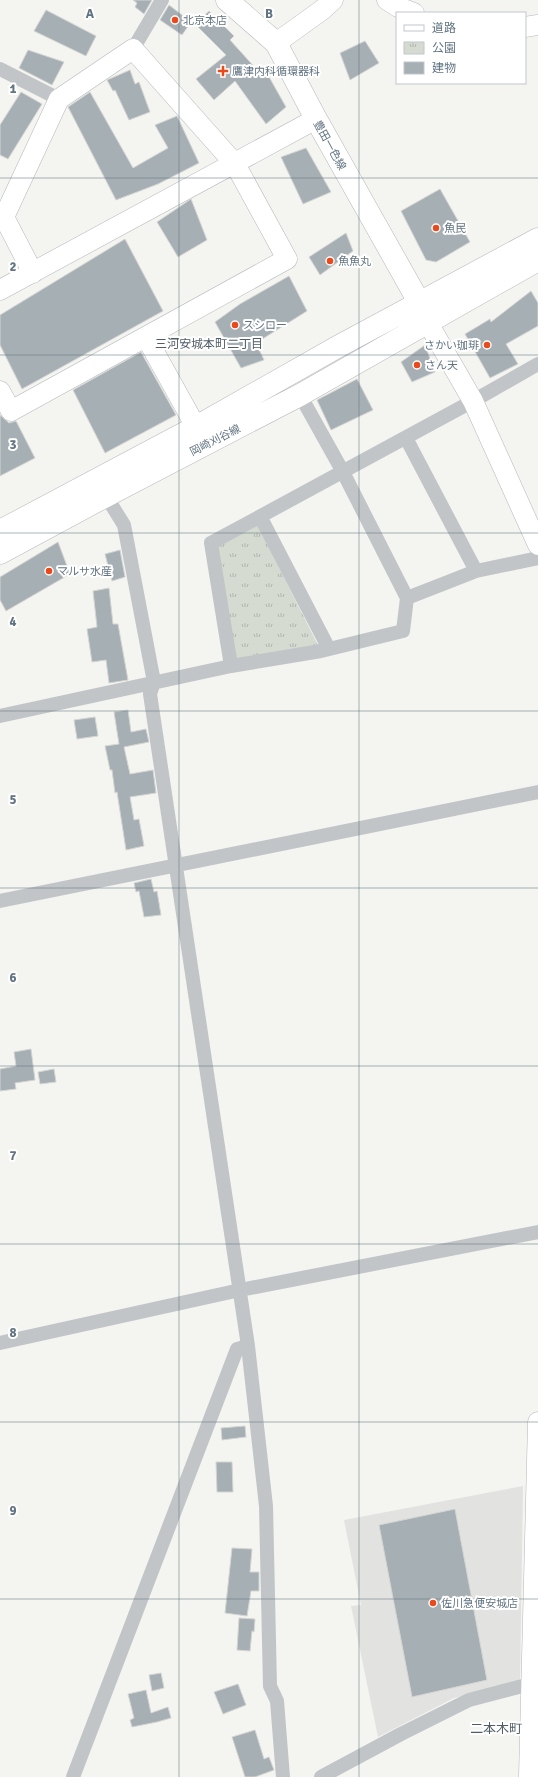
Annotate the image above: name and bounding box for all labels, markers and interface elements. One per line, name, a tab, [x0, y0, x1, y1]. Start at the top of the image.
text: A	[86, 6, 95, 22]
text: B	[265, 6, 273, 22]
legend	[396, 12, 526, 84]
place label: 北京本店	[183, 14, 227, 27]
marker: 北京本店	[170, 15, 180, 25]
text: 道路	[432, 21, 456, 36]
text: 公園	[432, 41, 456, 56]
text: 建物	[432, 61, 456, 76]
marker: 鷹津内科循環器科	[217, 65, 229, 77]
place label: 鷹津内科循環器科	[232, 65, 320, 78]
text: 1	[9, 81, 17, 97]
street label: 豊田一色線	[311, 118, 349, 172]
place label: 魚民	[444, 222, 466, 235]
marker: 魚民	[431, 223, 441, 233]
place label: 魚魚丸	[338, 255, 371, 268]
marker: 魚魚丸	[325, 256, 335, 266]
text: 2	[9, 259, 17, 275]
place label: スシロー	[243, 319, 287, 332]
marker: スシロー	[230, 320, 240, 330]
district label: 三河安城本町二丁目	[155, 337, 263, 352]
place label: さかい珈琲	[424, 339, 479, 352]
marker: さかい珈琲	[482, 340, 492, 350]
place label: さん天	[425, 359, 458, 372]
marker: さん天	[412, 360, 422, 370]
street label: 岡崎刈谷線	[188, 422, 243, 459]
text: 3	[9, 437, 17, 453]
place label: マルサ水産	[57, 565, 112, 578]
marker: マルサ水産	[44, 566, 54, 576]
text: 4	[9, 614, 17, 630]
text: 5	[9, 792, 17, 808]
text: 6	[9, 970, 17, 986]
text: 7	[9, 1148, 17, 1164]
text: 8	[9, 1325, 17, 1341]
text: 9	[9, 1503, 17, 1519]
place label: 佐川急便安城店	[441, 1597, 518, 1610]
marker: 佐川急便安城店	[428, 1598, 438, 1608]
district label: 二本木町	[470, 1721, 522, 1737]

